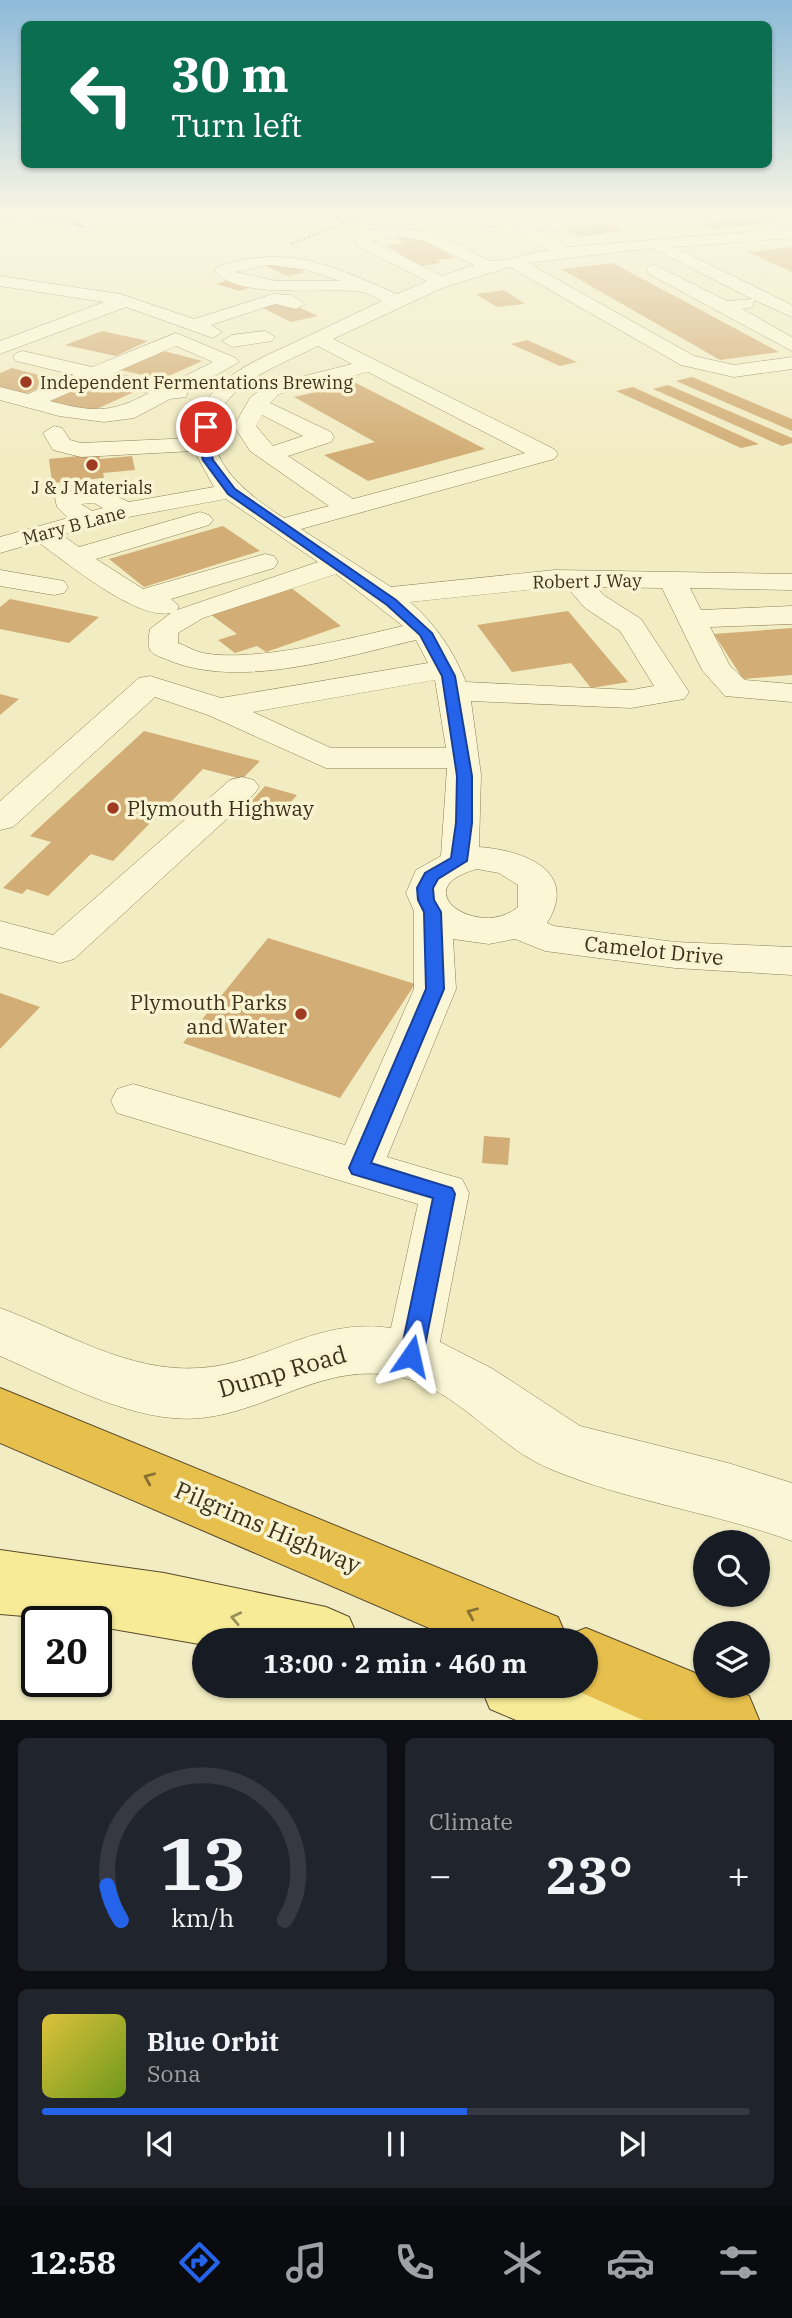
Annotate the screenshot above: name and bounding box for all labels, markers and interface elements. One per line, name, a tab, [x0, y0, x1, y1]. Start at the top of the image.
text: 30 m	[171, 42, 289, 105]
icon: left	[56, 49, 147, 140]
text: Turn left	[171, 104, 302, 146]
place label: Independent Fermentations Brewing	[40, 371, 353, 394]
marker: Independent Fermentations Brewing	[18, 374, 34, 390]
pin	[176, 397, 236, 457]
icon: arrive	[187, 408, 225, 446]
marker: J & J Materials	[84, 457, 100, 473]
place label: J & J Materials	[32, 476, 152, 499]
street label: Mary B Lane	[20, 500, 128, 550]
street label: Robert J Way	[532, 569, 642, 593]
place label: Plymouth Highway	[127, 794, 315, 822]
marker: Plymouth Highway	[105, 800, 121, 816]
street label: Camelot Drive	[583, 929, 725, 971]
place label: Plymouth Parks and Water	[130, 988, 288, 1040]
marker: Plymouth Parks and Water	[293, 1006, 309, 1022]
position arrow	[374, 1319, 448, 1393]
street label: Dump Road	[214, 1337, 350, 1405]
one-way arrow	[144, 1472, 156, 1486]
street label: Pilgrims Highway	[170, 1473, 366, 1581]
map controls	[693, 1530, 770, 1698]
button: search	[693, 1530, 770, 1607]
speed limit sign: 20	[21, 1606, 112, 1697]
one-way arrow	[467, 1608, 479, 1622]
one-way arrow	[230, 1611, 242, 1626]
button: layers	[693, 1621, 770, 1698]
text: 13:00 · 2 min · 460 m	[263, 1646, 527, 1680]
text: Climate	[429, 1806, 513, 1836]
text: 13	[159, 1816, 246, 1911]
text: 23°	[546, 1841, 633, 1908]
text: −	[429, 1850, 452, 1899]
text: +	[727, 1850, 750, 1899]
text: km/h	[171, 1901, 234, 1934]
text: Blue Orbit	[147, 2024, 279, 2058]
text: Sona	[147, 2058, 201, 2088]
icon: previous	[141, 2125, 179, 2163]
icon: pause	[377, 2125, 415, 2163]
icon: next	[613, 2125, 651, 2163]
icon: directions	[175, 2238, 224, 2287]
icon: music	[282, 2238, 331, 2287]
icon: phone	[390, 2238, 439, 2287]
icon: climate	[498, 2238, 547, 2287]
icon: car	[606, 2238, 655, 2287]
icon: filters	[714, 2238, 763, 2287]
text: 12:58	[29, 2241, 116, 2283]

